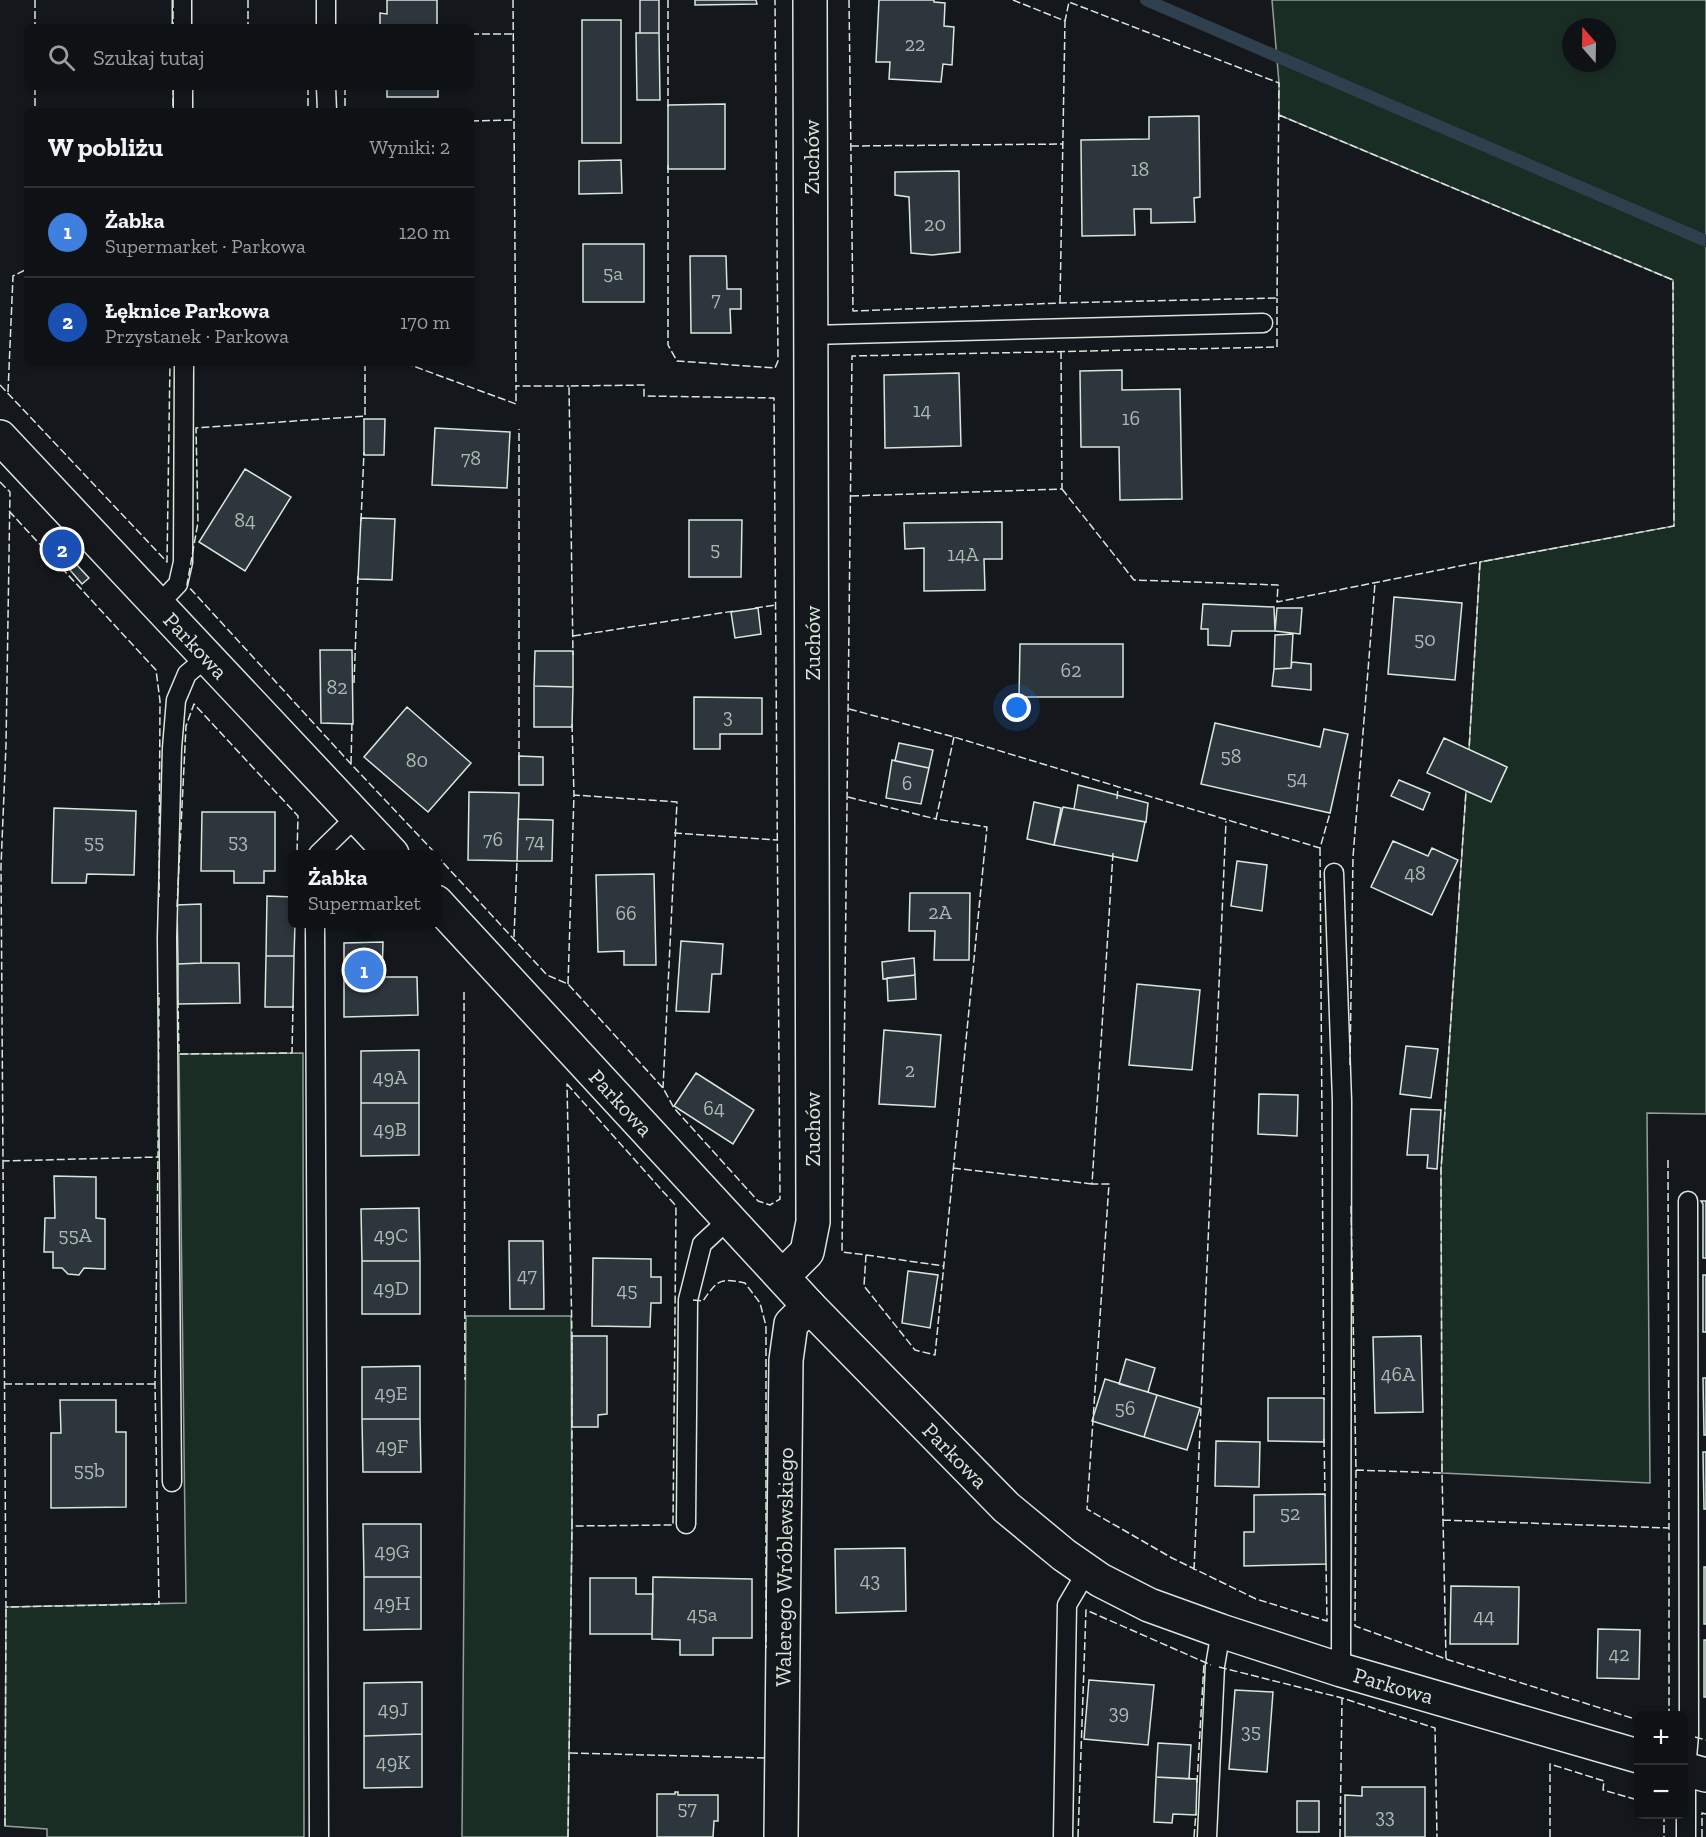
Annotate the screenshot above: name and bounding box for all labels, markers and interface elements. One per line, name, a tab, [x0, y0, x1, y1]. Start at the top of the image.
north arrow	[1562, 18, 1616, 72]
search box	[24, 24, 474, 90]
house number: 22	[905, 32, 925, 56]
icon: search	[45, 41, 78, 74]
text: Szukaj tutaj	[93, 44, 205, 71]
street label: Zuchów	[798, 119, 825, 195]
text: W pobliżu	[48, 131, 163, 163]
text: Wyniki: 2	[369, 135, 450, 159]
house number: 18	[1131, 157, 1149, 181]
text: Żabka	[105, 207, 165, 234]
house number: 20	[924, 212, 946, 236]
text: 1	[63, 220, 72, 244]
text: 120 m	[399, 220, 450, 244]
text: Supermarket · Parkowa	[105, 234, 306, 258]
house number: 5a	[603, 261, 623, 285]
house number: 7	[711, 287, 721, 311]
text: Łęknice Parkowa	[105, 297, 270, 324]
text: 2	[62, 310, 73, 334]
text: 170 m	[400, 310, 450, 334]
text: Przystanek · Parkowa	[105, 324, 289, 348]
house number: 14	[913, 398, 931, 422]
house number: 16	[1122, 406, 1140, 430]
house number: 78	[461, 446, 481, 470]
house number: 84	[234, 508, 256, 532]
pin: 2	[42, 526, 82, 572]
house number: 5	[710, 537, 720, 561]
house number: 14A	[947, 542, 980, 566]
street label: Zuchów	[799, 605, 826, 681]
street label: Parkowa	[158, 606, 234, 685]
house number: 50	[1414, 627, 1436, 651]
house number: 62	[1061, 658, 1081, 682]
house number: 82	[326, 675, 348, 699]
your location	[1002, 693, 1031, 722]
house number: 3	[723, 704, 733, 728]
house number: 58	[1221, 744, 1242, 768]
house number: 80	[406, 748, 428, 772]
house number: 54	[1286, 766, 1308, 790]
house number: 6	[902, 771, 912, 795]
house number: 76	[483, 827, 503, 851]
house number: 53	[228, 829, 248, 853]
house number: 74	[525, 829, 545, 853]
house number: 55	[84, 830, 104, 854]
popup	[288, 850, 441, 928]
house number: 48	[1404, 861, 1426, 885]
text: Żabka	[308, 864, 368, 891]
text: Supermarket	[308, 891, 421, 915]
house number: 2A	[928, 900, 953, 924]
house number: 66	[615, 901, 637, 925]
pin: 1	[344, 948, 384, 992]
house number: 2	[905, 1058, 915, 1082]
street label: Parkowa	[583, 1063, 659, 1142]
house number: 49A	[373, 1065, 408, 1089]
street label: Zuchów	[799, 1091, 826, 1167]
house number: 64	[703, 1096, 725, 1120]
house number: 49B	[373, 1117, 407, 1141]
house number: 55A	[58, 1223, 93, 1247]
house number: 49C	[374, 1223, 408, 1247]
house number: 47	[517, 1263, 538, 1287]
house number: 49D	[373, 1276, 409, 1300]
house number: 45	[616, 1278, 638, 1302]
house number: 46A	[1381, 1362, 1416, 1386]
house number: 49E	[374, 1381, 408, 1405]
house number: 56	[1115, 1396, 1135, 1420]
street label: Parkowa	[917, 1417, 994, 1494]
house number: 49F	[376, 1434, 408, 1458]
street label: Walerego Wróblewskiego	[769, 1447, 799, 1687]
house number: 55b	[73, 1458, 105, 1482]
house number: 52	[1280, 1501, 1300, 1525]
house number: 49G	[374, 1539, 410, 1563]
house number: 43	[860, 1568, 880, 1592]
house number: 49H	[374, 1591, 410, 1615]
house number: 45a	[687, 1602, 718, 1626]
house number: 44	[1473, 1604, 1495, 1628]
house number: 42	[1608, 1642, 1630, 1666]
street label: Parkowa	[1351, 1661, 1437, 1710]
house number: 49J	[378, 1697, 408, 1721]
house number: 39	[1109, 1700, 1129, 1724]
map controls	[1634, 1711, 1688, 1819]
button: +	[1634, 1711, 1688, 1765]
house number: 35	[1241, 1719, 1261, 1743]
house number: 49K	[376, 1750, 410, 1774]
button: −	[1634, 1765, 1688, 1819]
house number: 57	[677, 1796, 697, 1820]
house number: 33	[1375, 1804, 1395, 1828]

